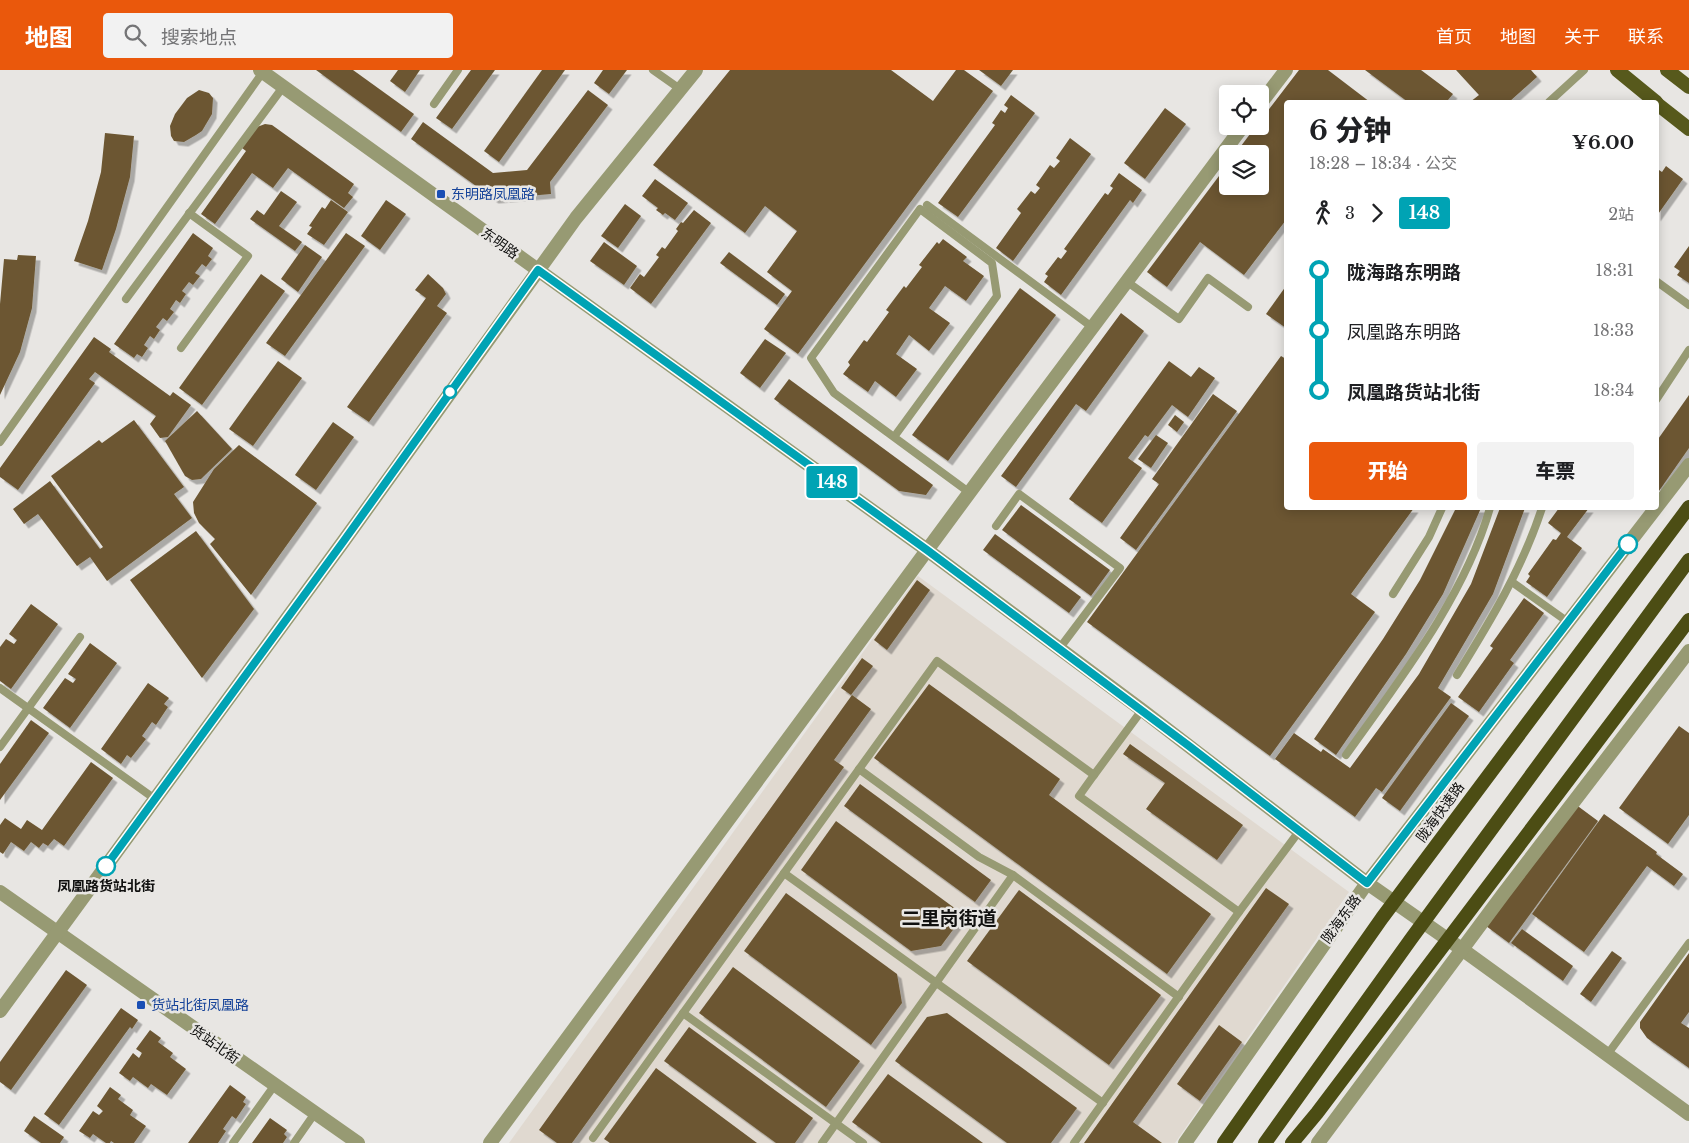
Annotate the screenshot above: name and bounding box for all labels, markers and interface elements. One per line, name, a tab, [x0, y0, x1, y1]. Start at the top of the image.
search box	[103, 13, 453, 58]
icon: search	[121, 21, 149, 49]
text: 地图	[25, 23, 73, 52]
text: 搜索地点	[161, 26, 237, 49]
text: 首页	[1436, 26, 1472, 48]
text: 地图	[1500, 26, 1536, 48]
text: 关于	[1564, 26, 1600, 48]
text: 联系	[1628, 26, 1664, 48]
map controls	[1219, 85, 1269, 195]
button: locate	[1219, 85, 1269, 135]
text: 6 分钟	[1309, 113, 1391, 148]
text: ¥6.00	[1572, 131, 1634, 154]
button: layers	[1219, 145, 1269, 195]
text: 18:28 – 18:34 · 公交	[1309, 153, 1457, 173]
place label: 东明路凤凰路	[451, 185, 535, 203]
marker: 东明路凤凰路	[435, 188, 447, 200]
icon: walk	[1309, 199, 1337, 227]
icon: forward	[1363, 199, 1391, 227]
text: 148	[1409, 202, 1440, 224]
text: 3	[1345, 203, 1355, 223]
text: 2站	[1608, 204, 1634, 224]
street label: 东明路	[478, 223, 522, 263]
text: 18:31	[1596, 260, 1634, 280]
text: 陇海路东明路	[1347, 261, 1461, 284]
text: 18:33	[1593, 320, 1634, 340]
text: 凤凰路东明路	[1347, 321, 1461, 344]
text: 18:34	[1593, 380, 1634, 400]
text: 凤凰路货站北街	[1347, 381, 1480, 404]
unlabelled marker	[443, 385, 457, 399]
button: 开始	[1309, 442, 1467, 500]
button: 车票	[1477, 442, 1634, 500]
line badge: 148	[803, 466, 861, 498]
text: 148	[816, 471, 848, 493]
unlabelled marker	[1618, 534, 1638, 554]
street label: 陇海快速路	[1412, 778, 1468, 846]
marker: 凤凰路货站北街	[96, 856, 116, 876]
place label: 凤凰路货站北街	[57, 877, 155, 895]
street label: 陇海东路	[1317, 891, 1365, 947]
district label: 二里岗街道	[901, 907, 997, 930]
place label: 货站北街凤凰路	[151, 996, 249, 1014]
marker: 货站北街凤凰路	[135, 999, 147, 1011]
street label: 货站北街	[187, 1021, 243, 1067]

